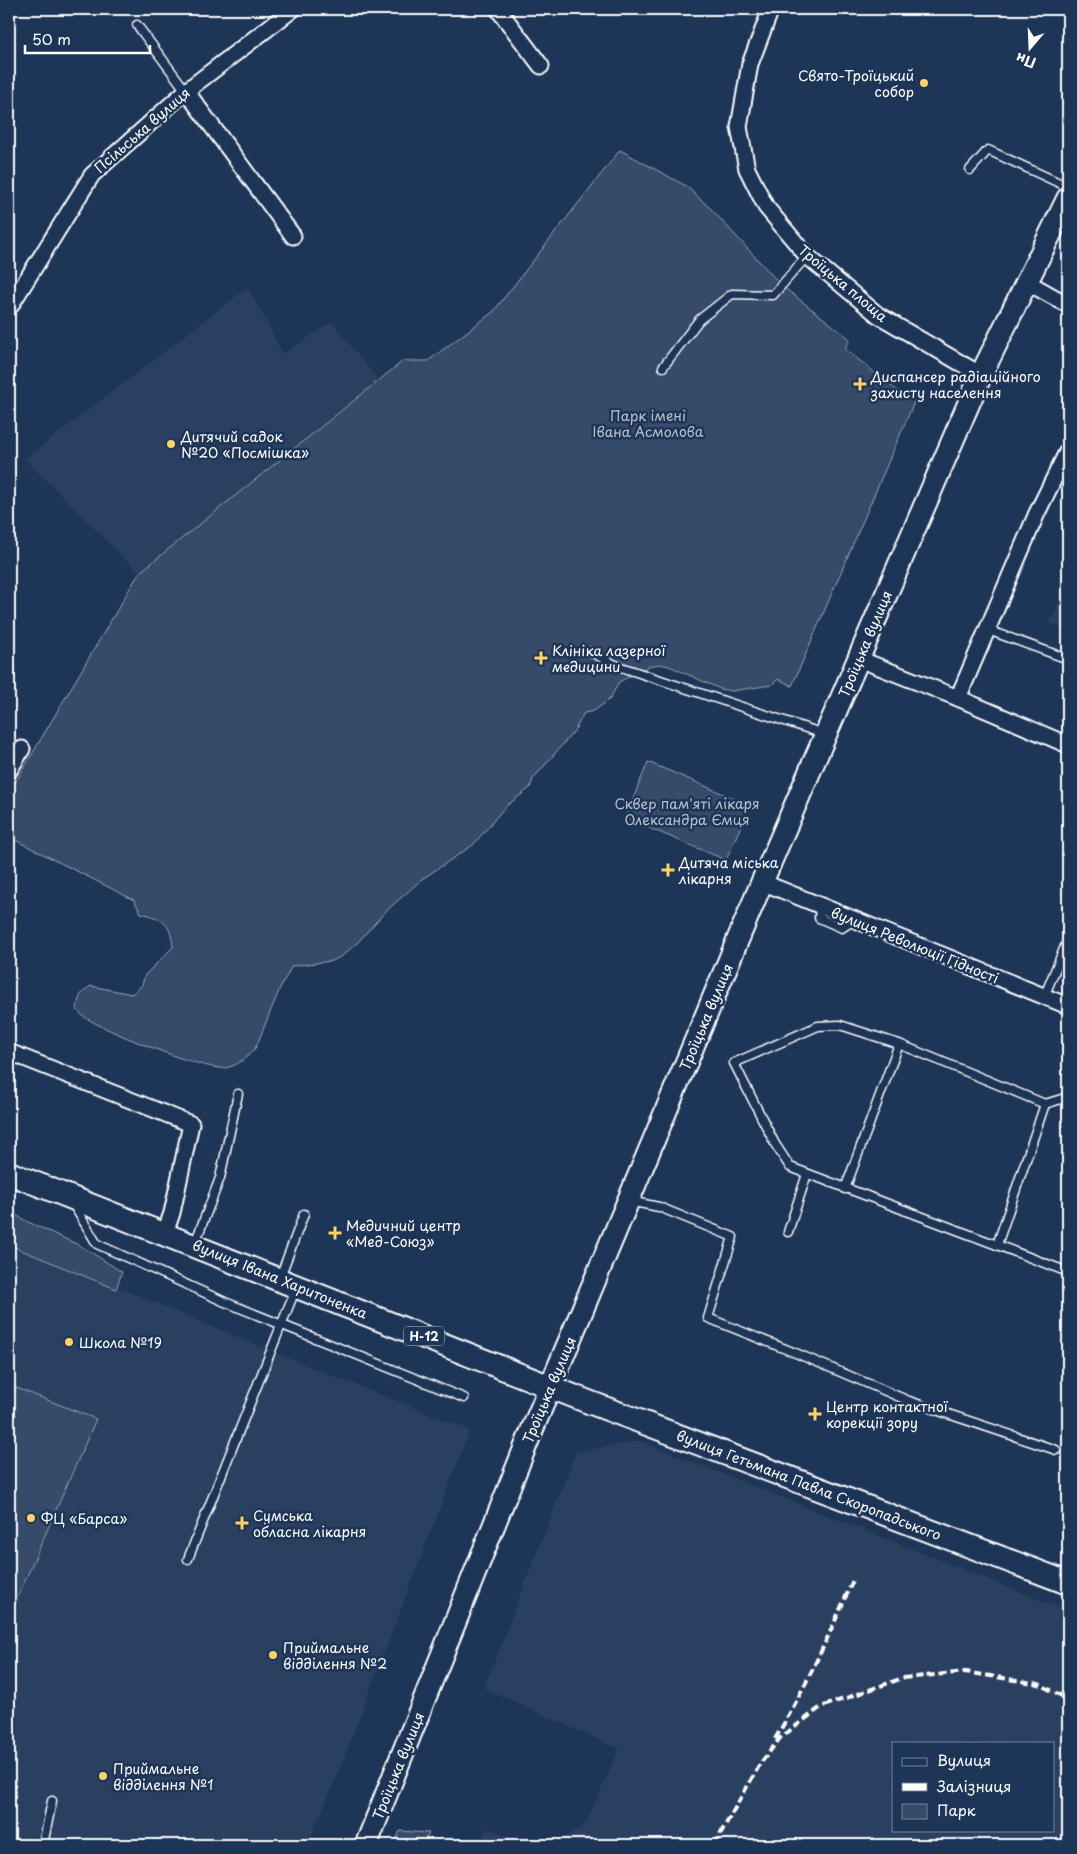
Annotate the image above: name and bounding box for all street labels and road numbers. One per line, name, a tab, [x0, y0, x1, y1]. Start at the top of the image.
street label: Псільська вулиця	[89, 82, 195, 178]
street label: Троїцька площа	[794, 239, 892, 327]
street label: Троїцька вулиця	[833, 587, 897, 701]
street label: вулиця Революції Гідності	[828, 902, 1002, 988]
street label: Троїцька вулиця	[674, 960, 738, 1074]
street label: вулиця Івана Харитоненка	[189, 1234, 371, 1324]
road number: Н-12	[404, 1326, 444, 1345]
street label: Троїцька вулиця	[517, 1333, 581, 1447]
street label: вулиця Гетьмана Павла Скоропадського	[674, 1425, 945, 1545]
street label: Троїцька вулиця	[367, 1709, 429, 1823]

